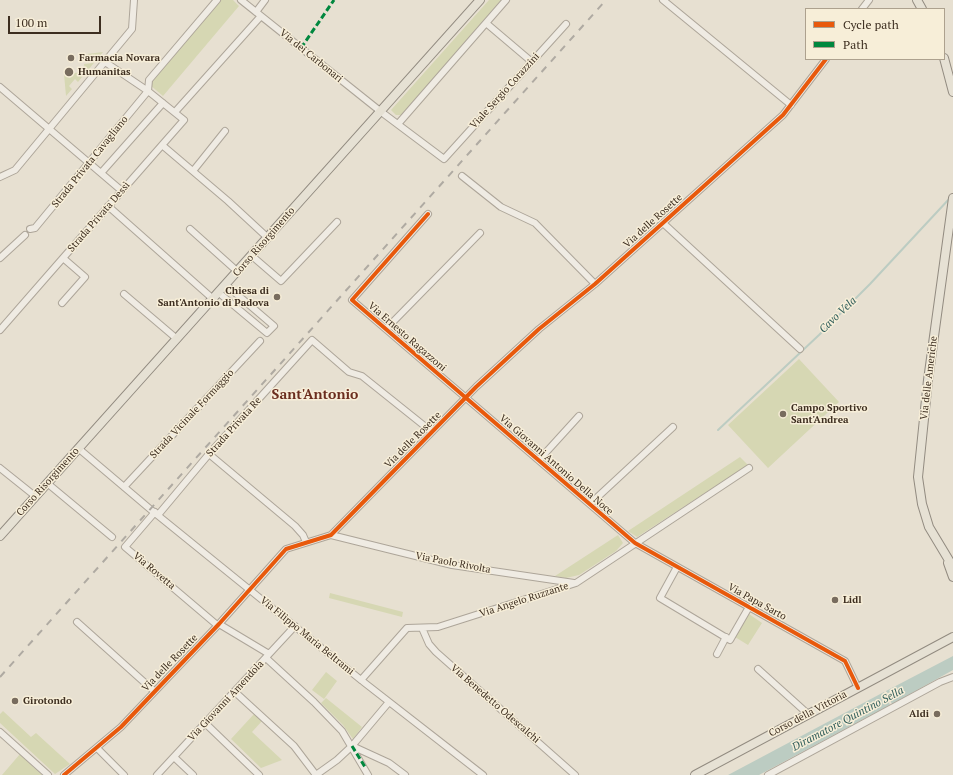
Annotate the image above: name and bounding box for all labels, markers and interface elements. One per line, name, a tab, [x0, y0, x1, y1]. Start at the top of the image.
scale bar	[10, 8, 103, 34]
legend	[805, 8, 945, 60]
text: 100 m	[15, 15, 47, 30]
text: Cycle path	[843, 17, 899, 32]
street label: Via dei Carbonari	[277, 27, 345, 85]
text: Path	[843, 37, 868, 52]
street label: Viale Sergio Corazzini	[468, 51, 542, 131]
place label: Farmacia Novara	[79, 52, 160, 64]
marker: Farmacia Novara	[66, 53, 76, 63]
marker: Humanitas	[63, 66, 75, 78]
place label: Humanitas	[78, 66, 131, 78]
street label: Strada Privata Cavagliano	[49, 114, 131, 210]
street label: Strada Privata Dessì	[65, 180, 133, 254]
street label: Via delle Rosette	[621, 191, 685, 251]
street label: Corso Risorgimento	[231, 205, 297, 279]
place label: Chiesa di Sant'Antonio di Padova	[158, 285, 269, 308]
marker: Chiesa di Sant'Antonio di Padova	[272, 292, 282, 302]
water label: Cavo Vela	[817, 294, 859, 336]
street label: Via Ernesto Ragazzoni	[365, 300, 449, 374]
street label: Via delle Americhe	[918, 335, 940, 421]
street label: Strada Vicinale Formaggio	[148, 367, 236, 461]
district label: Sant'Antonio	[272, 387, 358, 403]
street label: Strada Privata Re	[204, 395, 264, 459]
place label: Campo Sportivo Sant'Andrea	[791, 402, 867, 426]
street label: Via delle Rosette	[382, 409, 444, 471]
marker: Campo Sportivo Sant'Andrea	[778, 409, 788, 419]
street label: Via Giovanni Antonio Della Noce	[497, 412, 615, 518]
street label: Corso Risorgimento	[14, 445, 82, 519]
street label: Via Rovetta	[131, 550, 177, 592]
street label: Via Paolo Rivolta	[414, 550, 492, 576]
street label: Via Angelo Ruzzante	[478, 580, 570, 620]
street label: Via Papa Sarto	[726, 581, 788, 623]
street label: Via Filippo Maria Beltrami	[258, 594, 356, 678]
place label: Lidl	[843, 594, 861, 606]
marker: Lidl	[830, 595, 840, 605]
street label: Via delle Rosette	[140, 632, 200, 694]
street label: Via Giovanni Amendola	[186, 658, 266, 744]
street label: Via Benedetto Odescalchi	[448, 662, 542, 746]
water label: Diramatore Quintino Sella	[790, 684, 906, 754]
street label: Corso della Vittoria	[767, 688, 849, 740]
place label: Girotondo	[23, 695, 72, 707]
marker: Girotondo	[10, 696, 20, 706]
place label: Aldi	[909, 708, 929, 720]
marker: Aldi	[932, 709, 942, 719]

